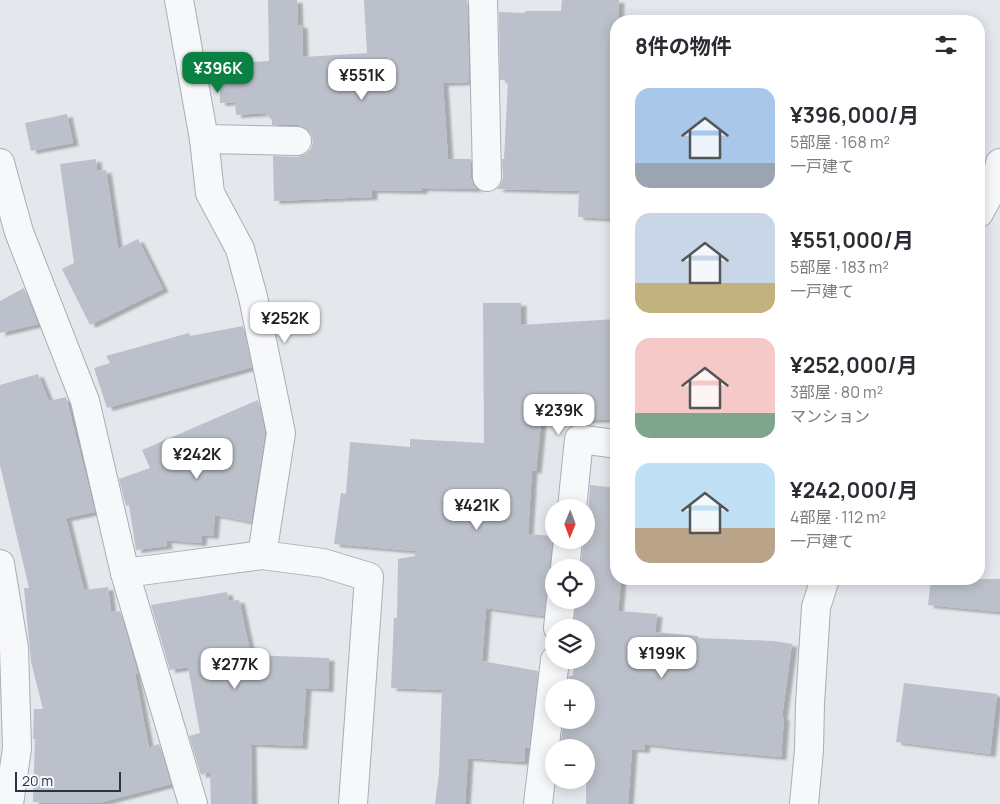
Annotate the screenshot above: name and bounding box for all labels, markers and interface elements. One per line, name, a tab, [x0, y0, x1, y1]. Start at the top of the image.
icon: filters	[932, 31, 960, 59]
text: 8件の物件	[635, 32, 732, 60]
pin: ¥396K	[183, 52, 253, 94]
text: ¥396K	[193, 57, 243, 79]
pin: ¥551K	[327, 58, 397, 101]
text: ¥551K	[339, 64, 385, 86]
text: ¥396,000/月	[790, 101, 919, 129]
icon: home	[675, 108, 735, 168]
text: 5部屋 · 168 m²	[790, 131, 890, 153]
text: 一戸建て	[790, 155, 854, 177]
text: ¥551,000/月	[790, 226, 914, 254]
icon: home	[675, 233, 735, 293]
text: 5部屋 · 183 m²	[790, 256, 889, 278]
text: 一戸建て	[790, 280, 854, 302]
pin: ¥252K	[250, 302, 320, 344]
text: ¥252K	[261, 307, 309, 329]
text: ¥252,000/月	[790, 351, 918, 379]
icon: home	[675, 358, 735, 418]
text: 3部屋 · 80 m²	[790, 381, 883, 403]
pin: ¥239K	[524, 394, 594, 436]
text: ¥239K	[535, 399, 583, 421]
text: マンション	[790, 405, 870, 427]
pin: ¥242K	[162, 438, 232, 480]
text: ¥242K	[173, 443, 221, 465]
text: ¥242,000/月	[790, 476, 918, 504]
icon: home	[675, 483, 735, 543]
pin: ¥421K	[442, 488, 512, 531]
text: ¥421K	[454, 494, 500, 516]
north arrow	[545, 499, 595, 549]
map controls	[545, 499, 595, 789]
text: 4部屋 · 112 m²	[790, 506, 886, 528]
text: 一戸建て	[790, 530, 854, 552]
button: locate	[545, 559, 595, 609]
button: layers	[545, 619, 595, 669]
pin: ¥199K	[627, 636, 697, 679]
text: ¥199K	[638, 642, 686, 664]
pin: ¥277K	[200, 648, 270, 690]
text: ¥277K	[212, 653, 258, 675]
button: +	[545, 679, 595, 729]
button: −	[545, 739, 595, 789]
scale bar	[15, 769, 121, 792]
text: 20 m	[22, 771, 53, 790]

